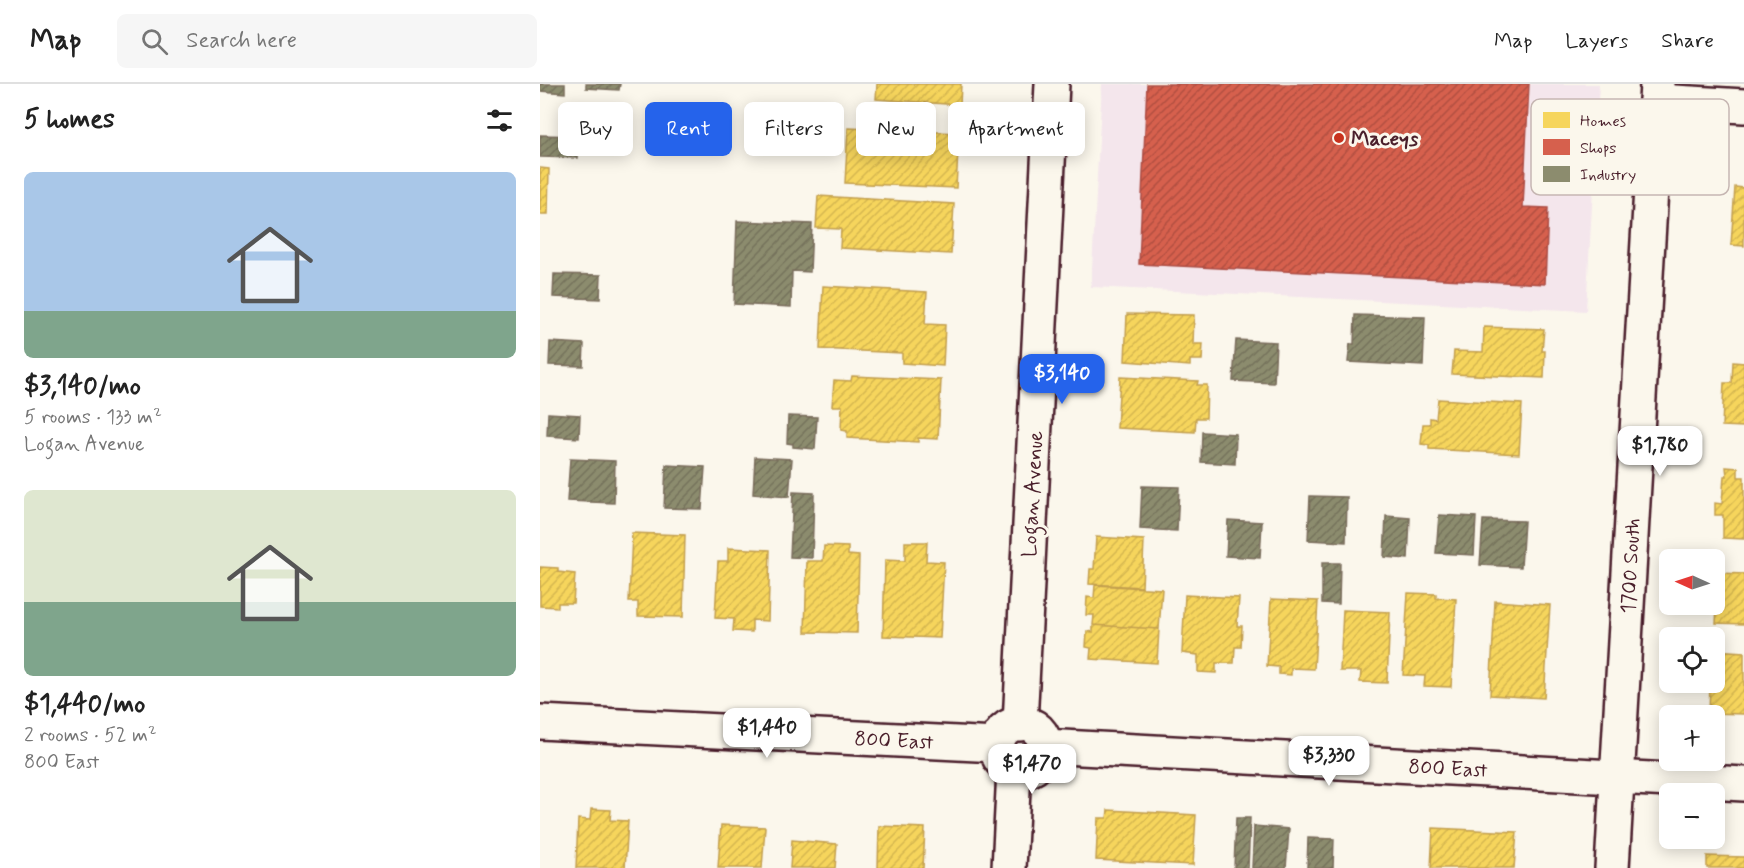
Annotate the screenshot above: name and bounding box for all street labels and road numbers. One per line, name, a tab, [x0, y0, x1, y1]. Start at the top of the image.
street label: Logan Avenue	[1016, 430, 1052, 558]
street label: 1700 South	[1615, 518, 1647, 615]
street label: 800 East	[854, 725, 935, 757]
street label: 800 East	[1408, 753, 1489, 785]

